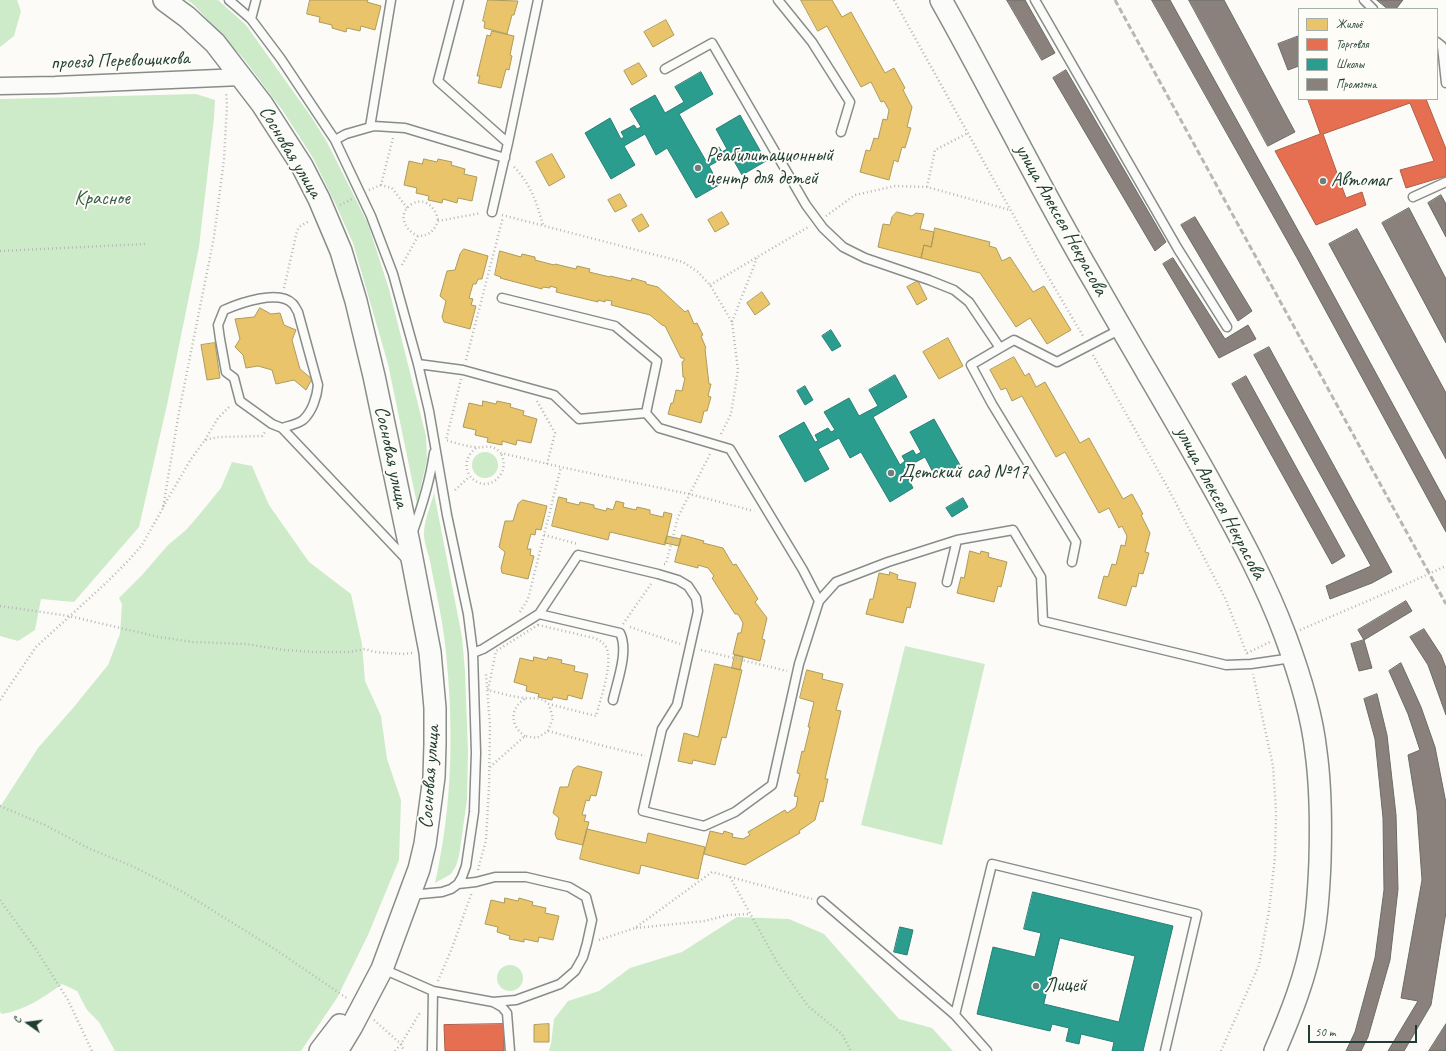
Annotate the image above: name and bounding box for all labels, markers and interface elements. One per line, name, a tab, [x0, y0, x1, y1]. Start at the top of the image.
legend	[1298, 8, 1438, 100]
text: Жильё	[1336, 16, 1362, 32]
text: Торговля	[1336, 36, 1369, 52]
street label: проезд Перевощикова	[50, 47, 190, 75]
text: Школы	[1336, 56, 1364, 72]
text: Промзона	[1336, 76, 1376, 92]
street label: Сосновая улица	[253, 102, 327, 202]
street label: улица Алексея Некрасова	[1009, 140, 1113, 300]
place label: Реабилитационный центр для детей	[706, 144, 833, 191]
marker: Реабилитационный центр для детей	[693, 163, 703, 173]
place label: Автомаг	[1331, 169, 1390, 193]
marker: Автомаг	[1318, 176, 1328, 186]
park label: Красное	[74, 187, 130, 211]
street label: Сосновая улица	[369, 404, 413, 510]
street label: улица Алексея Некрасова	[1170, 422, 1270, 584]
place label: Детский сад №17	[899, 461, 1028, 485]
marker: Детский сад №17	[886, 468, 896, 478]
street label: Сосновая улица	[414, 725, 446, 829]
place label: Лицей	[1044, 974, 1087, 998]
marker: Лицей	[1031, 981, 1041, 991]
north arrow	[8, 1003, 48, 1043]
text: С	[9, 1016, 24, 1024]
scale bar	[1310, 1017, 1419, 1043]
text: 50 m	[1315, 1024, 1335, 1040]

